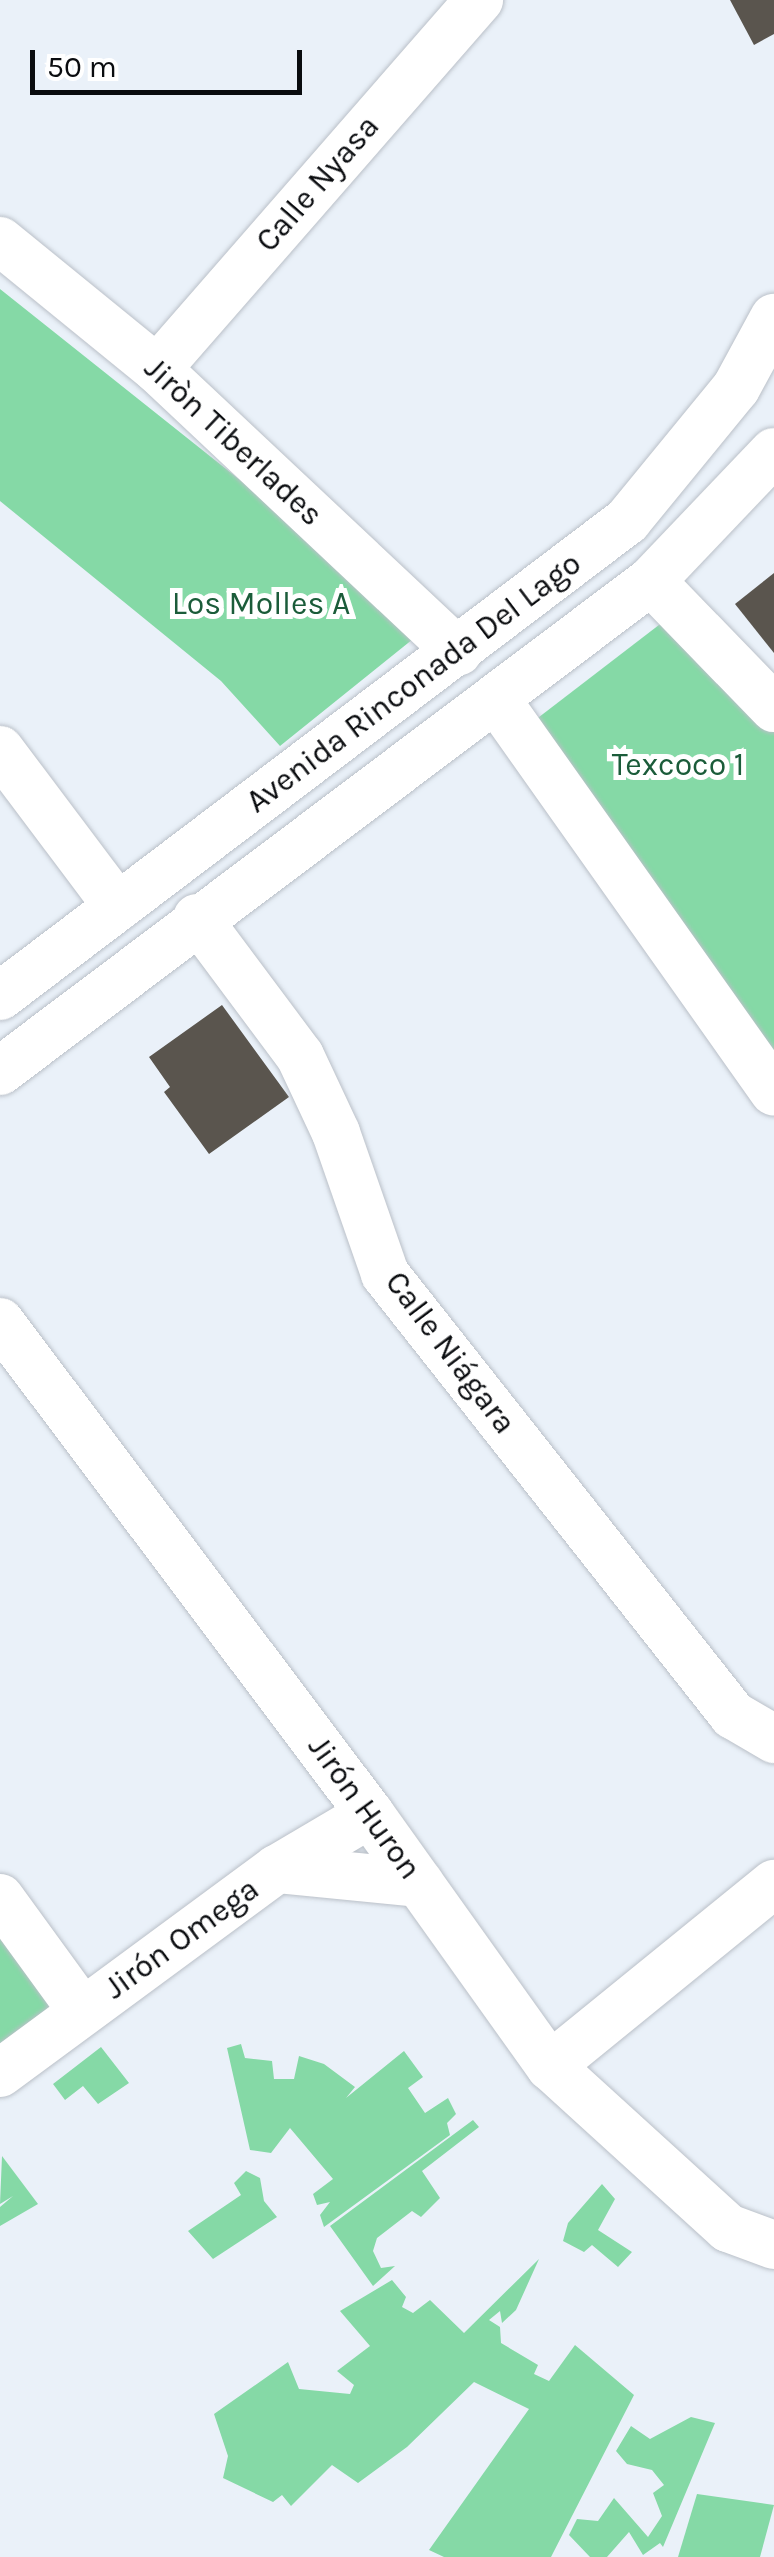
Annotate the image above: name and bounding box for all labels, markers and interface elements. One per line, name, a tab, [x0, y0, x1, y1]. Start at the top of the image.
scale bar	[35, 30, 308, 92]
text: 50 m	[47, 49, 117, 85]
street label: Calle Nyasa	[248, 108, 388, 260]
street label: Jiròn Tiberlades	[136, 350, 330, 534]
street label: Avenida Rinconada Del Lago	[239, 545, 589, 821]
park label: Los Molles A	[172, 585, 350, 623]
park label: Texcoco 1	[612, 746, 744, 784]
street label: Calle Niágara	[377, 1264, 523, 1442]
street label: Jirón Huron	[299, 1729, 429, 1887]
street label: Jirón Omega	[97, 1870, 267, 2008]

